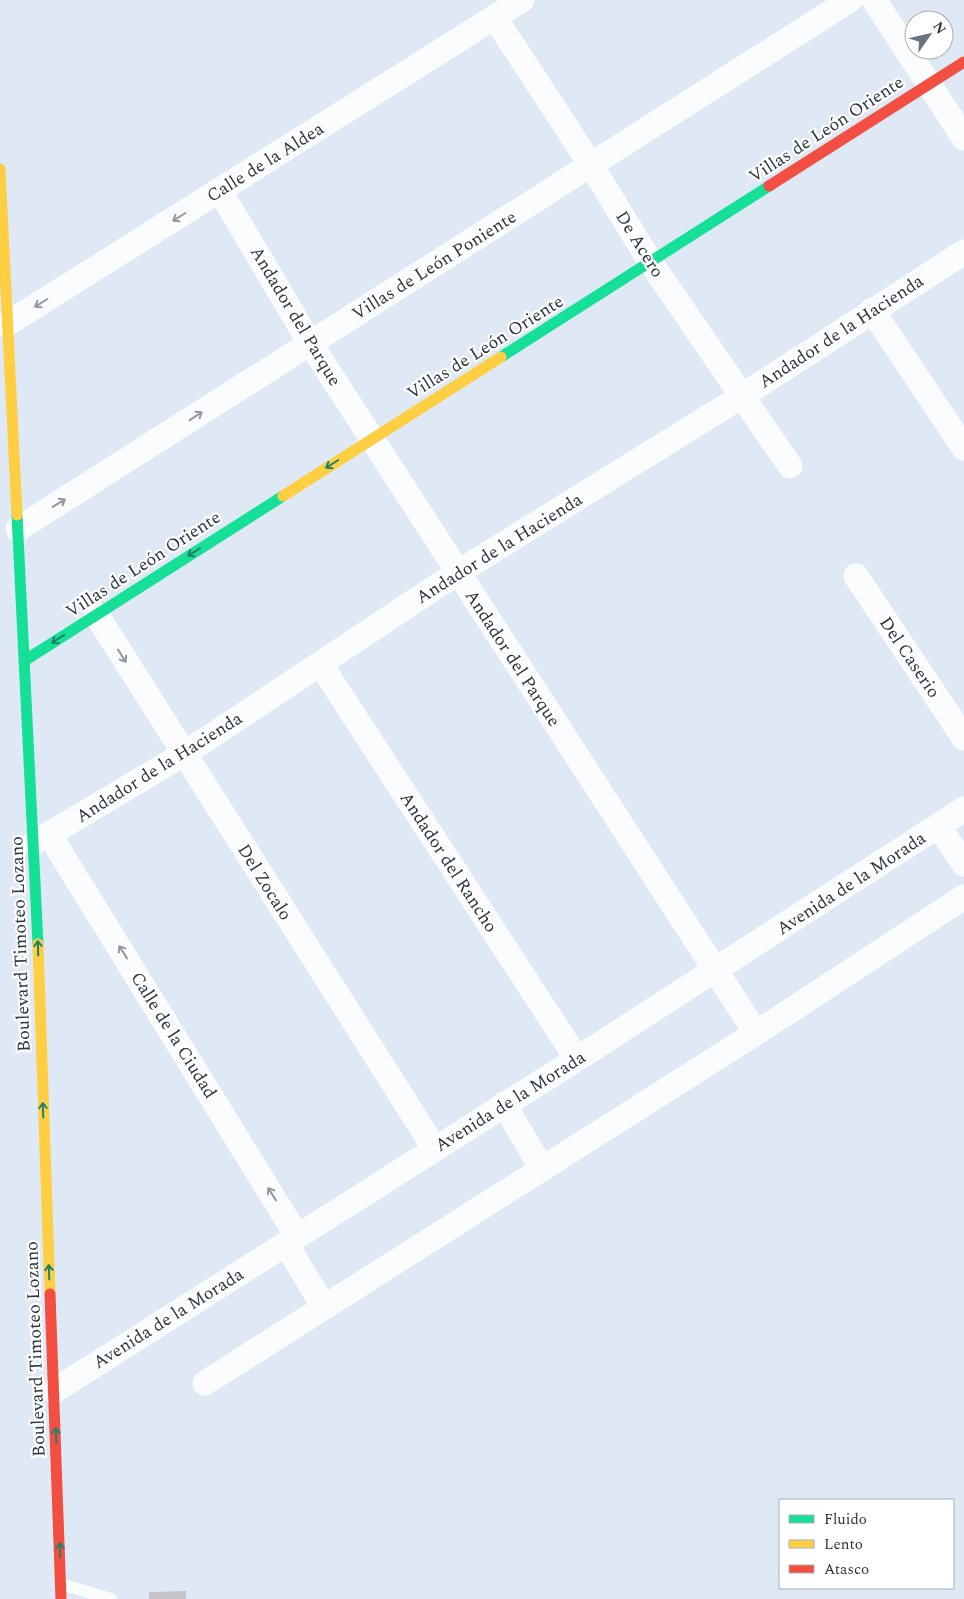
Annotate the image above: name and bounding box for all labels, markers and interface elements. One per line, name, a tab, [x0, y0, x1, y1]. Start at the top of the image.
north arrow	[904, 10, 954, 60]
text: N	[927, 17, 951, 39]
street label: Villas de León Oriente	[743, 69, 909, 190]
street label: Calle de la Aldea	[201, 115, 329, 209]
street label: Villas de León Poniente	[347, 204, 522, 327]
street label: De Acero	[608, 206, 671, 283]
one-way arrow	[172, 212, 186, 222]
street label: Andador del Parque	[243, 241, 348, 391]
street label: Andador de la Hacienda	[753, 268, 929, 395]
street label: Villas de León Oriente	[402, 288, 569, 407]
one-way arrow	[35, 298, 49, 308]
one-way arrow	[189, 411, 203, 421]
one-way arrow	[325, 460, 339, 470]
street label: Andador de la Hacienda	[411, 486, 588, 611]
one-way arrow	[52, 498, 66, 508]
street label: Villas de León Oriente	[60, 504, 226, 625]
one-way arrow	[188, 547, 202, 557]
street label: Andador del Parque	[458, 584, 567, 732]
street label: Del Caserio	[872, 611, 947, 704]
one-way arrow	[51, 634, 65, 644]
one-way arrow	[117, 648, 127, 662]
street label: Andador de la Hacienda	[71, 705, 248, 830]
street label: Andador del Rancho	[393, 787, 504, 938]
street label: Avenida de la Morada	[771, 825, 931, 942]
street label: Boulevard Timoteo Lozano	[3, 836, 38, 1052]
street label: Del Zocalo	[230, 839, 299, 926]
one-way arrow	[33, 940, 42, 956]
one-way arrow	[117, 945, 127, 959]
street label: Calle de la Ciudad	[124, 967, 223, 1104]
street label: Avenida de la Morada	[430, 1044, 591, 1159]
one-way arrow	[39, 1102, 48, 1118]
one-way arrow	[267, 1188, 277, 1202]
street label: Boulevard Timoteo Lozano	[18, 1241, 53, 1457]
street label: Avenida de la Morada	[88, 1261, 249, 1376]
one-way arrow	[45, 1265, 54, 1281]
one-way arrow	[51, 1427, 60, 1443]
legend	[779, 1499, 954, 1589]
text: Fluido	[824, 1508, 867, 1531]
text: Lento	[824, 1533, 863, 1556]
one-way arrow	[55, 1543, 64, 1559]
text: Atasco	[824, 1558, 869, 1581]

